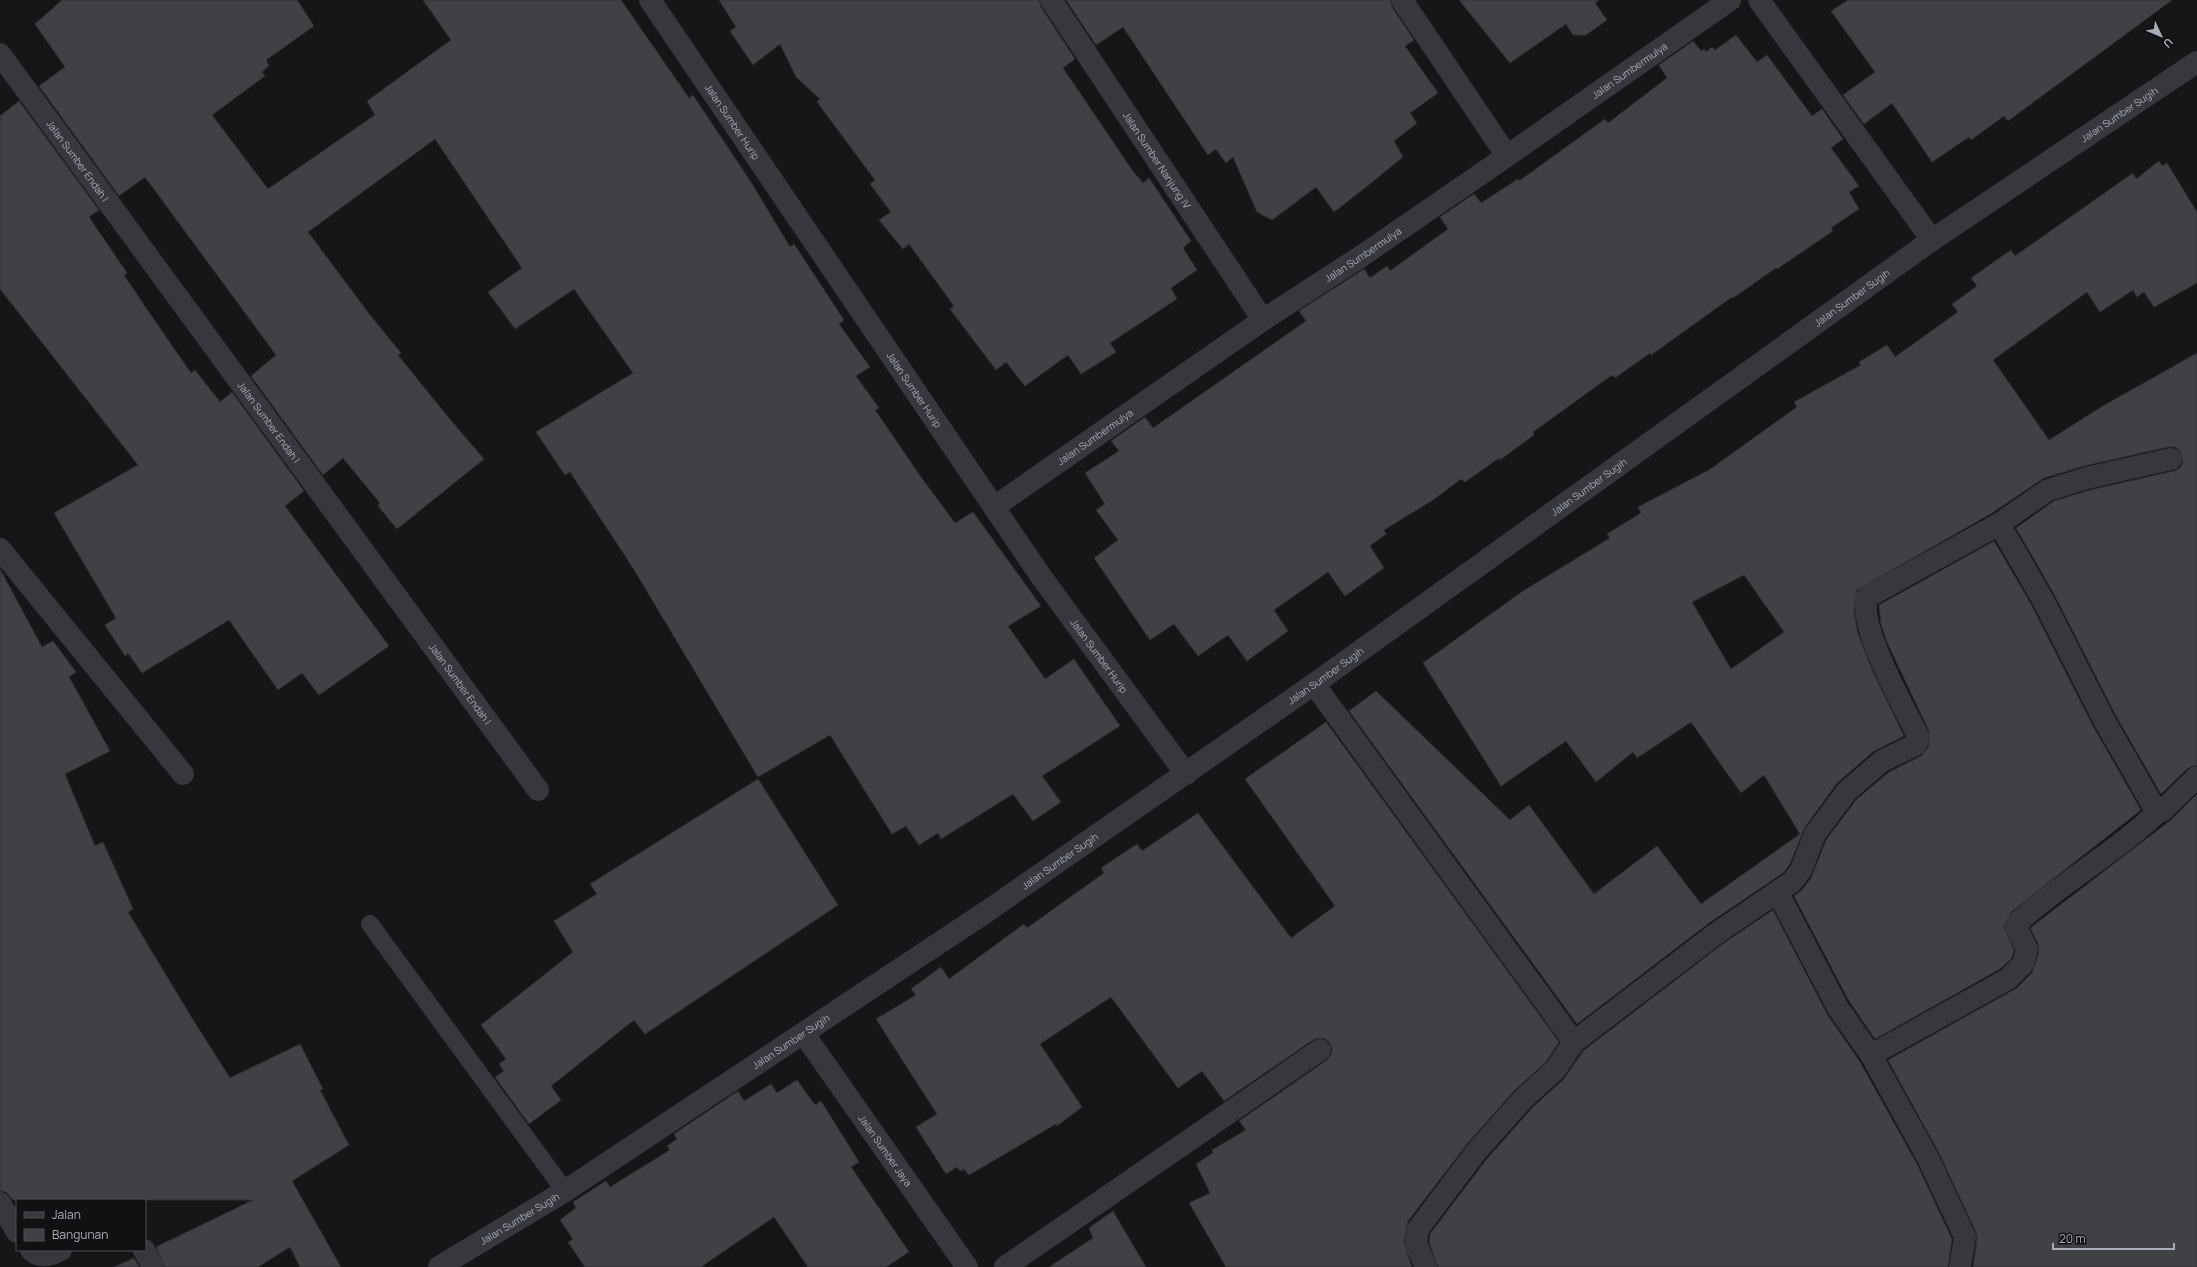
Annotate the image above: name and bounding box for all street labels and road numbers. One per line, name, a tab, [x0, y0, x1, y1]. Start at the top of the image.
street label: Jalan Sumbermulya	[1589, 39, 1670, 102]
street label: Jalan Sumber Hurip	[702, 81, 763, 162]
street label: Jalan Sumber Sugih	[2078, 83, 2161, 145]
street label: Jalan Sumber Nanjung IV	[1120, 109, 1194, 211]
street label: Jalan Sumber Endah I	[43, 117, 112, 204]
street label: Jalan Sumbermulya	[1322, 224, 1404, 285]
street label: Jalan Sumber Sugih	[1811, 265, 1893, 330]
street label: Jalan Sumber Hurip	[884, 349, 945, 431]
street label: Jalan Sumber Endah I	[235, 379, 304, 466]
street label: Jalan Sumbermulya	[1054, 406, 1136, 468]
street label: Jalan Sumber Sugih	[1548, 454, 1630, 519]
street label: Jalan Sumber Hurip	[1067, 616, 1131, 696]
street label: Jalan Sumber Endah I	[426, 640, 495, 727]
street label: Jalan Sumber Sugih	[1285, 644, 1366, 707]
street label: Jalan Sumber Sugih	[1019, 829, 1101, 892]
street label: Jalan Sumber Sugih	[749, 1011, 832, 1072]
street label: Jalan Sumber Jaya	[855, 1112, 915, 1189]
street label: Jalan Sumber Sugih	[477, 1189, 562, 1248]

